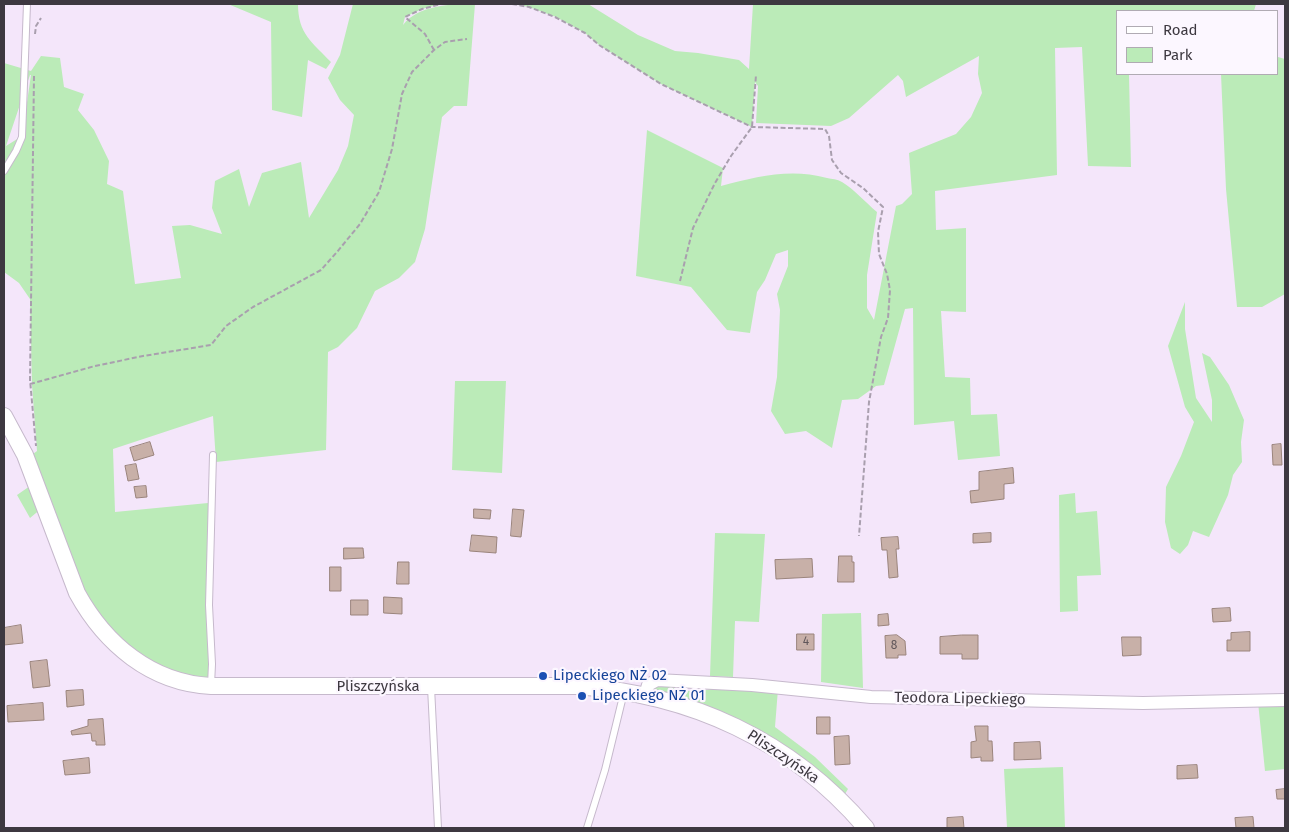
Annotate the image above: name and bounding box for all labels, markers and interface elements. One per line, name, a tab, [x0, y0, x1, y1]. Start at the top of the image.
legend	[1116, 10, 1279, 75]
text: Road	[1163, 21, 1198, 39]
text: Park	[1163, 46, 1193, 64]
house number: 4	[803, 635, 809, 649]
house number: 8	[891, 639, 897, 653]
place label: Lipeckiego NŻ 02	[553, 667, 667, 685]
marker: Lipeckiego NŻ 02	[537, 670, 549, 682]
street label: Pliszczyńska	[336, 678, 420, 696]
place label: Lipeckiego NŻ 01	[592, 687, 705, 705]
street label: Teodora Lipeckiego	[894, 689, 1026, 709]
marker: Lipeckiego NŻ 01	[576, 690, 588, 702]
street label: Pliszczyńska	[743, 726, 823, 788]

